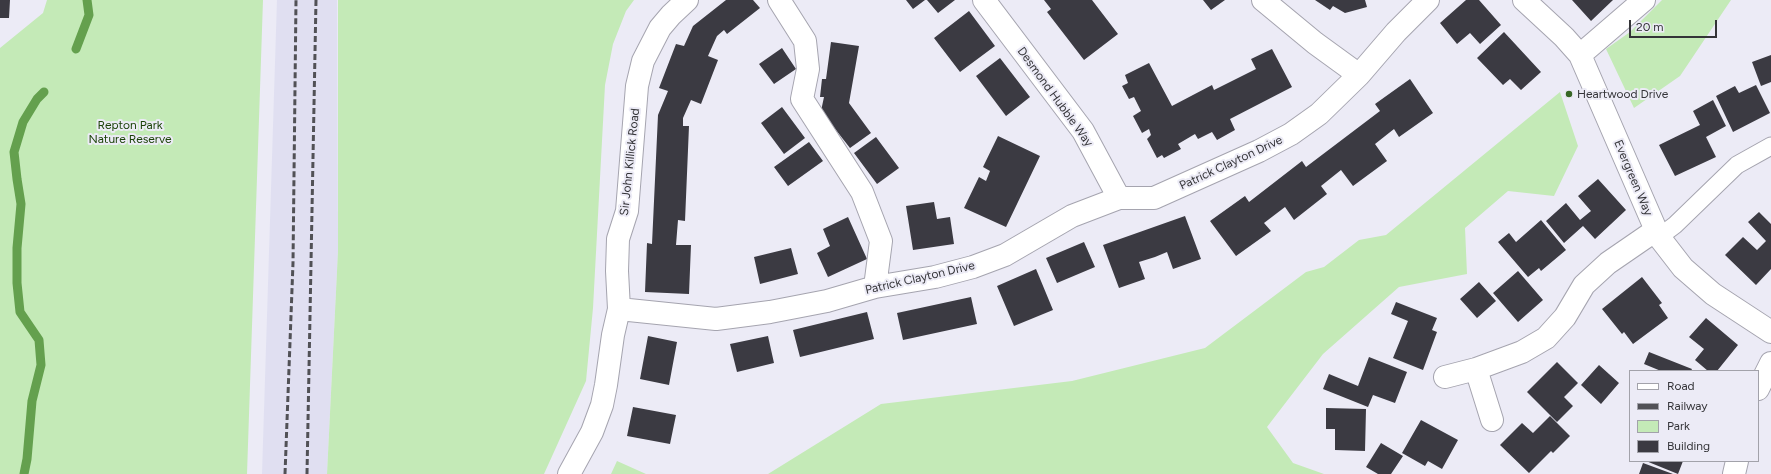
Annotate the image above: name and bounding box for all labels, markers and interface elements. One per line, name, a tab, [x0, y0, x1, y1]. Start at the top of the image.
scale bar	[1631, 12, 1719, 38]
text: 20 m	[1636, 20, 1664, 34]
street label: Desmond Hubble Way	[1014, 44, 1096, 150]
place label: Heartwood Drive	[1577, 87, 1668, 101]
marker: Heartwood Drive	[1564, 89, 1574, 99]
street label: Sir John Killick Road	[617, 108, 643, 216]
park label: Repton Park Nature Reserve	[88, 118, 172, 146]
street label: Patrick Clayton Drive	[1177, 133, 1285, 193]
street label: Evergreen Way	[1611, 138, 1655, 218]
street label: Patrick Clayton Drive	[864, 258, 976, 298]
legend	[1629, 370, 1759, 462]
text: Road	[1667, 379, 1695, 393]
text: Railway	[1667, 399, 1708, 413]
text: Park	[1667, 419, 1690, 433]
text: Building	[1667, 439, 1710, 453]

